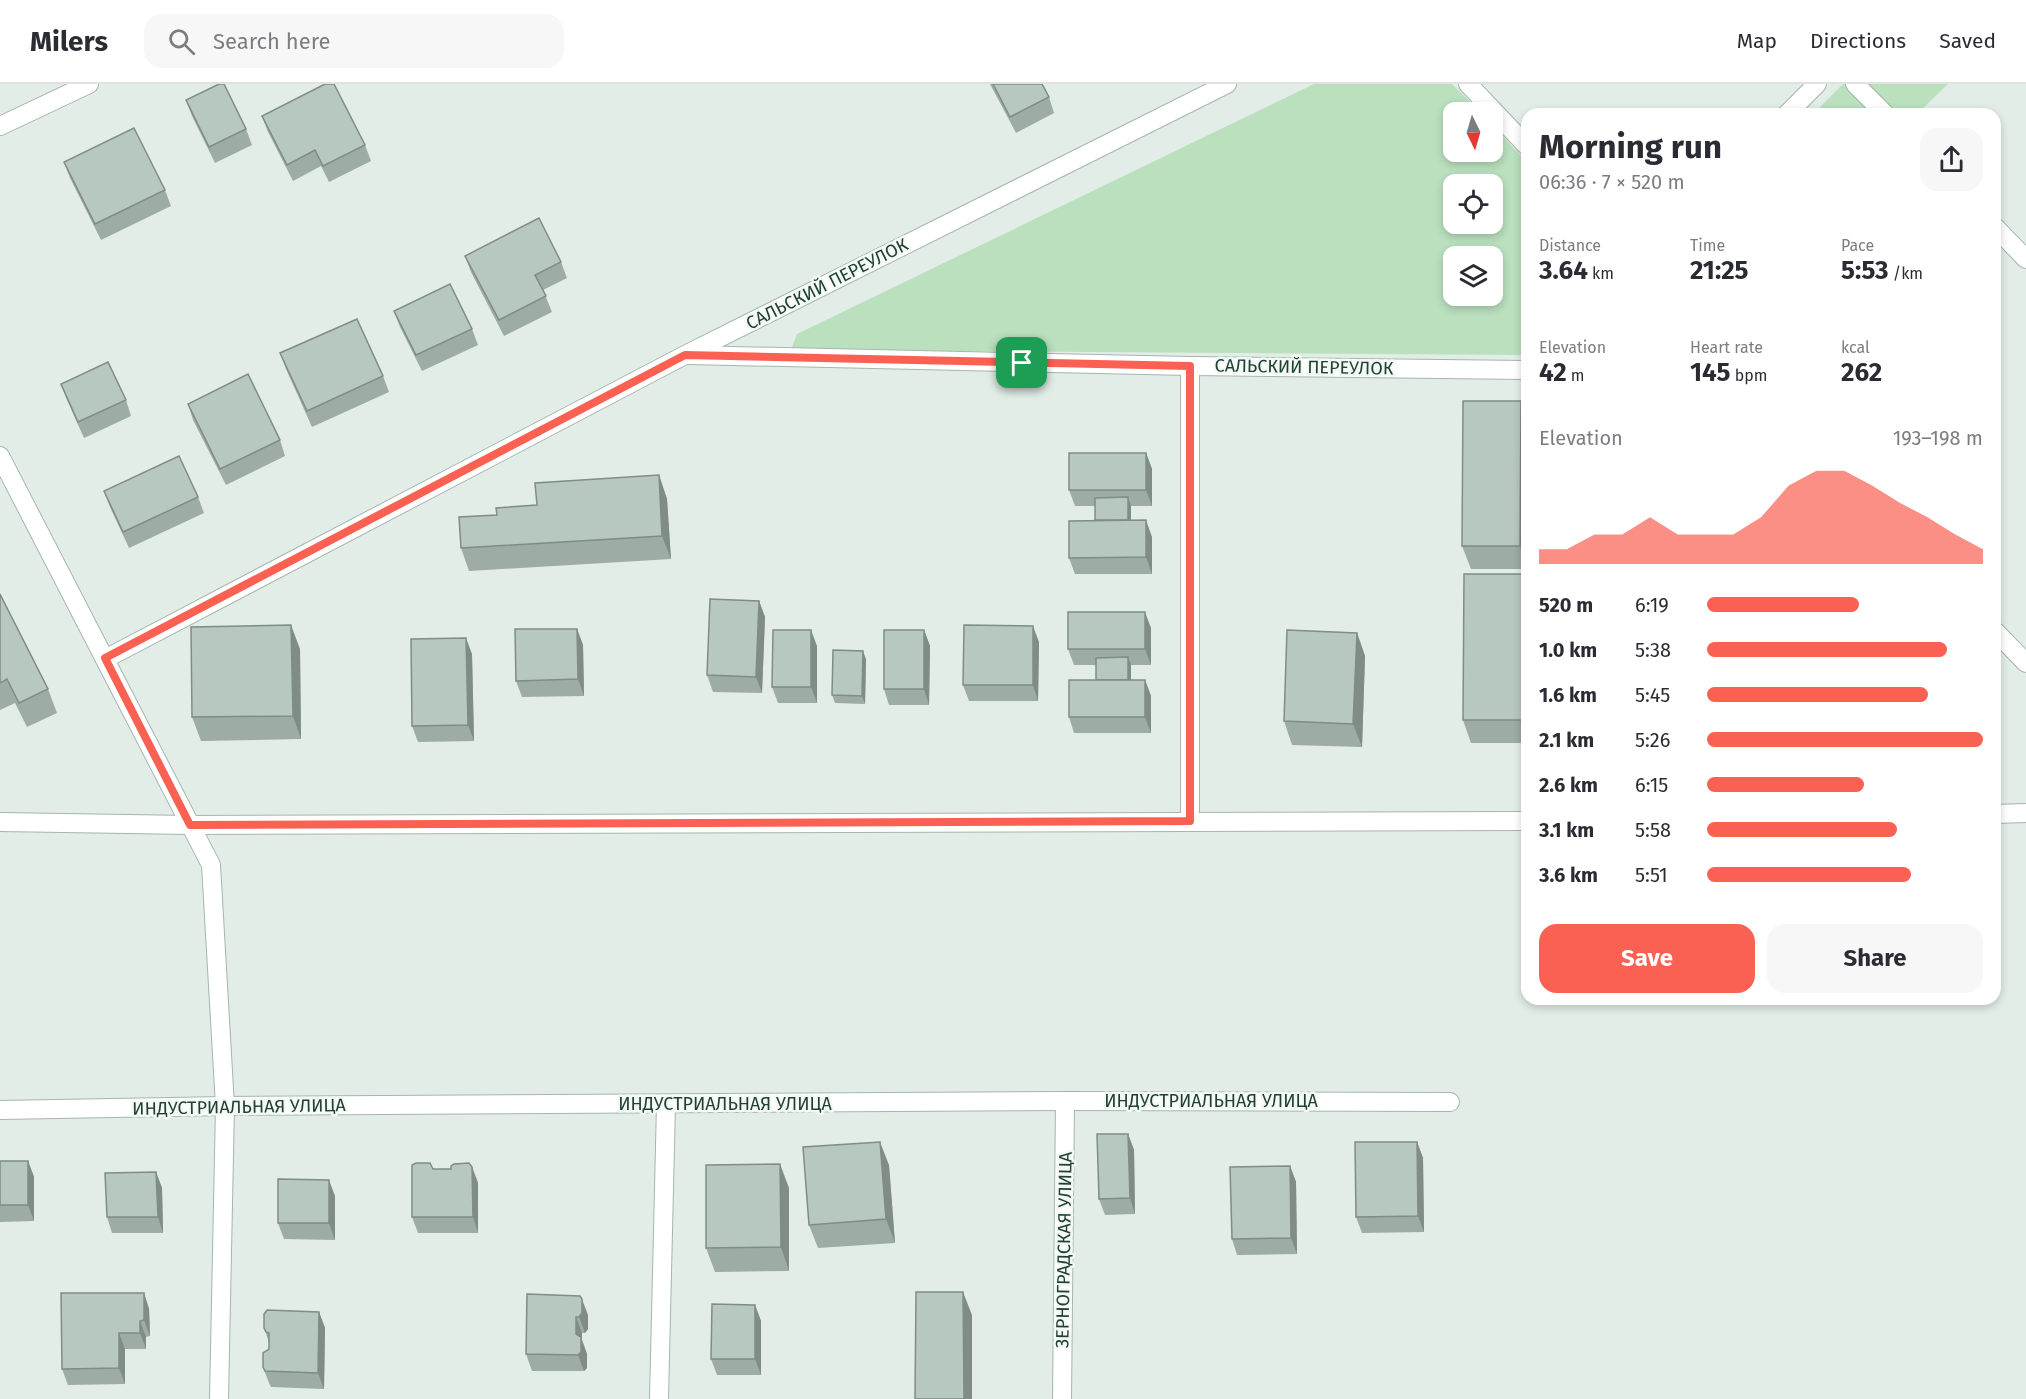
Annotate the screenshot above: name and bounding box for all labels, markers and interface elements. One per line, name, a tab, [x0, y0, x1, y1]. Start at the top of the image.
search box	[144, 14, 564, 68]
text: Milers	[30, 25, 108, 58]
icon: search	[165, 25, 198, 58]
text: Search here	[213, 28, 330, 55]
text: Map	[1737, 28, 1777, 54]
text: Directions	[1810, 28, 1906, 54]
text: Saved	[1939, 28, 1996, 54]
north arrow	[1443, 102, 1503, 162]
map controls	[1443, 102, 1503, 306]
text: Morning run	[1539, 127, 1722, 167]
button: share	[1920, 128, 1983, 191]
text: 06:36 · 7 × 520 m	[1539, 170, 1685, 194]
button: locate	[1443, 174, 1503, 234]
street label: САЛЬСКИЙ ПЕРЕУЛОК	[742, 233, 912, 334]
text: Distance	[1539, 236, 1601, 255]
text: Time	[1690, 236, 1725, 255]
text: Pace	[1841, 236, 1874, 255]
button: layers	[1443, 246, 1503, 306]
text: 3.64	[1539, 255, 1588, 286]
text: 21:25	[1690, 255, 1749, 286]
text: 5:53	[1841, 255, 1889, 286]
text: km	[1588, 264, 1614, 283]
text: /km	[1889, 264, 1923, 283]
pin	[996, 337, 1047, 388]
text: Elevation	[1539, 338, 1606, 357]
text: Heart rate	[1690, 338, 1763, 357]
text: kcal	[1841, 338, 1870, 357]
icon: arrive	[1005, 346, 1038, 379]
street label: САЛЬСКИЙ ПЕРЕУЛОК	[1214, 354, 1394, 380]
text: 42	[1539, 357, 1567, 388]
text: 145	[1690, 357, 1730, 388]
text: 262	[1841, 357, 1882, 388]
text: m	[1567, 366, 1585, 385]
text: bpm	[1730, 366, 1767, 385]
text: Elevation	[1539, 426, 1623, 450]
text: 193–198 m	[1893, 426, 1983, 450]
text: 520 m	[1539, 593, 1593, 617]
text: 6:19	[1635, 593, 1669, 617]
text: 1.0 km	[1539, 638, 1597, 662]
text: 5:38	[1635, 638, 1671, 662]
text: 1.6 km	[1539, 683, 1597, 707]
text: 5:45	[1635, 683, 1670, 707]
text: 2.1 km	[1539, 728, 1594, 752]
text: 5:26	[1635, 728, 1670, 752]
text: 2.6 km	[1539, 773, 1598, 797]
text: 6:15	[1635, 773, 1668, 797]
text: 3.1 km	[1539, 818, 1594, 842]
text: 5:58	[1635, 818, 1671, 842]
text: 3.6 km	[1539, 863, 1598, 887]
text: 5:51	[1635, 863, 1668, 887]
button: Save	[1539, 924, 1755, 993]
button: Share	[1767, 924, 1983, 993]
street label: ИНДУСТРИАЛЬНАЯ УЛИЦА	[1104, 1090, 1318, 1112]
street label: ИНДУСТРИАЛЬНАЯ УЛИЦА	[618, 1093, 832, 1115]
street label: ИНДУСТРИАЛЬНАЯ УЛИЦА	[132, 1094, 347, 1120]
street label: ЗЕРНОГРАДСКАЯ УЛИЦА	[1051, 1151, 1077, 1348]

